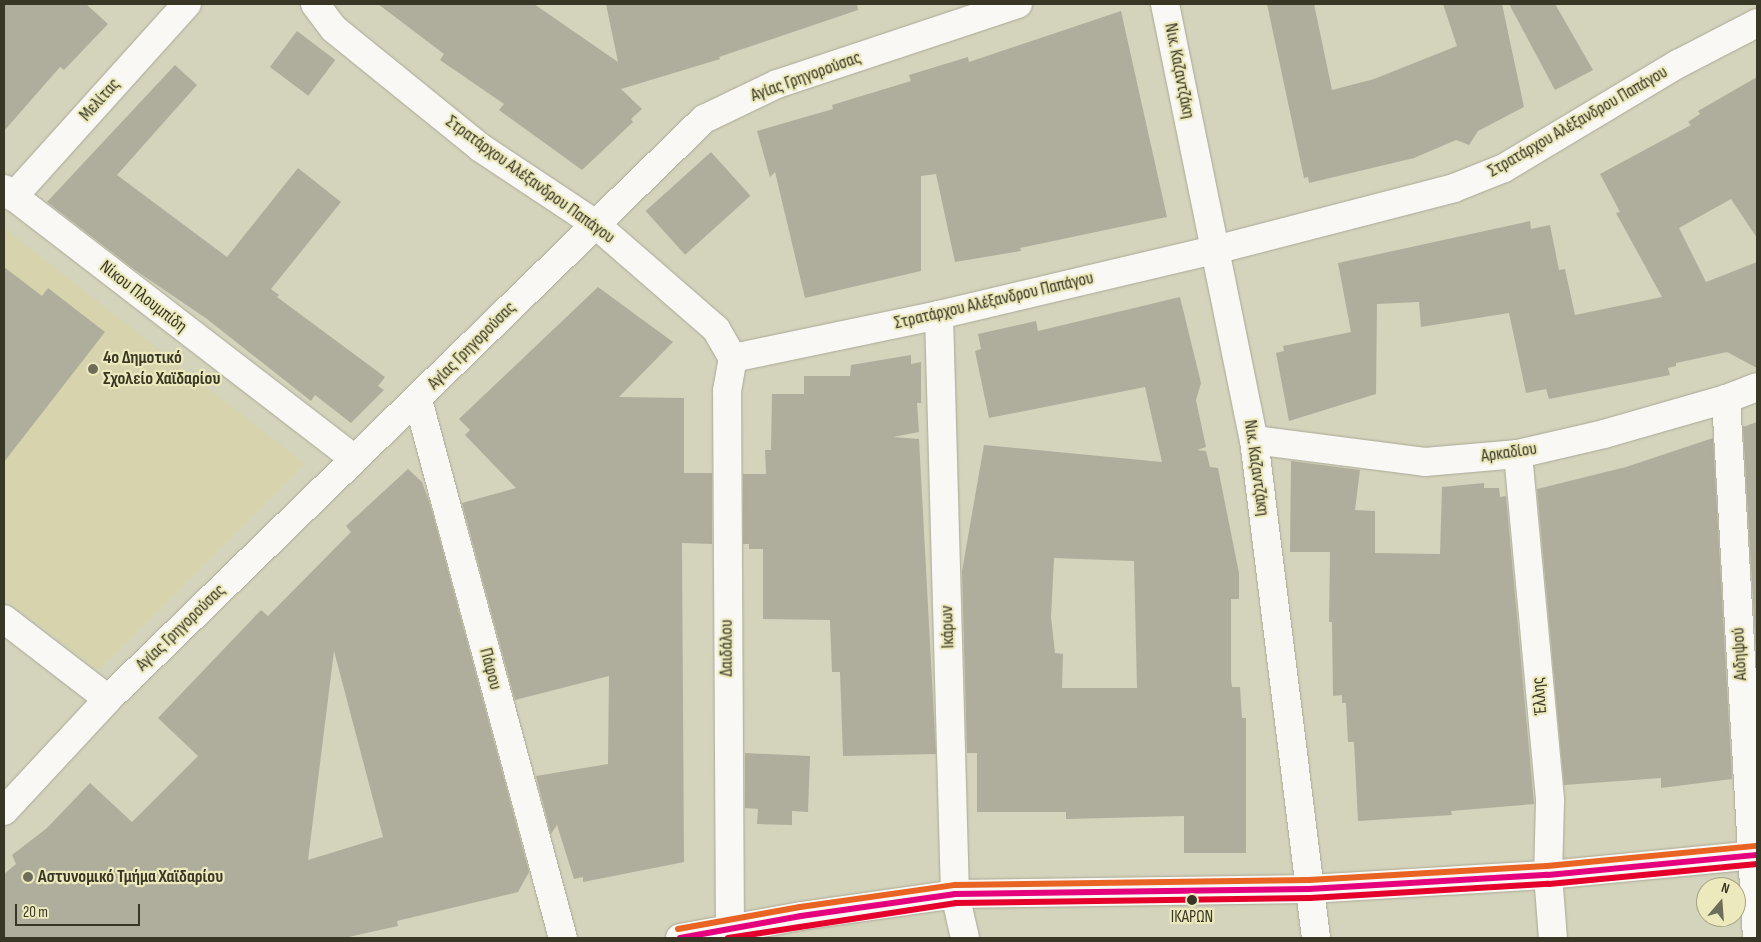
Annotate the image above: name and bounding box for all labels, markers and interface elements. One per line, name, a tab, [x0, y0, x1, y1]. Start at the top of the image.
street label: Νικ. Καζαντζάκη	[1159, 21, 1199, 121]
street label: Αγίας Γρηγορούσας	[748, 47, 864, 107]
street label: Στρατάρχου Αλέξανδρου Παπάγου	[1484, 62, 1672, 182]
street label: Μελίτας	[75, 74, 125, 126]
street label: Στρατάρχου Αλέξανδρου Παπάγου	[441, 111, 619, 249]
street label: Νίκου Πλουμπίδη	[95, 256, 191, 338]
street label: Στρατάρχου Αλέξανδρου Παπάγου	[892, 268, 1096, 334]
street label: Αγίας Γρηγορούσας	[423, 297, 521, 395]
place label: 4ο Δημοτικό Σχολείο Χαϊδαρίου	[103, 348, 220, 390]
marker: 4ο Δημοτικό Σχολείο Χαϊδαρίου	[87, 363, 99, 375]
street label: Νικ. Καζαντζάκη	[1239, 418, 1273, 518]
street label: Αρκαδίου	[1480, 438, 1538, 468]
street label: Αγίας Γρηγορούσας	[132, 580, 230, 676]
street label: Ικάρων	[936, 605, 960, 649]
street label: Δαιδάλου	[716, 619, 738, 677]
street label: Αιδηψού	[1728, 627, 1752, 681]
street label: Πάφου	[474, 646, 506, 692]
street label: Έλλης	[1528, 676, 1552, 716]
place label: Αστυνομικό Τμήμα Χαϊδαρίου	[38, 866, 223, 888]
marker: Αστυνομικό Τμήμα Χαϊδαρίου	[22, 871, 34, 883]
north arrow	[1696, 877, 1746, 927]
text: N	[1719, 879, 1732, 897]
scale bar	[18, 894, 142, 926]
marker: ΙΚΑΡΩΝ	[1187, 895, 1197, 905]
text: 20 m	[23, 903, 48, 922]
place label: ΙΚΑΡΩΝ	[1171, 908, 1213, 928]

